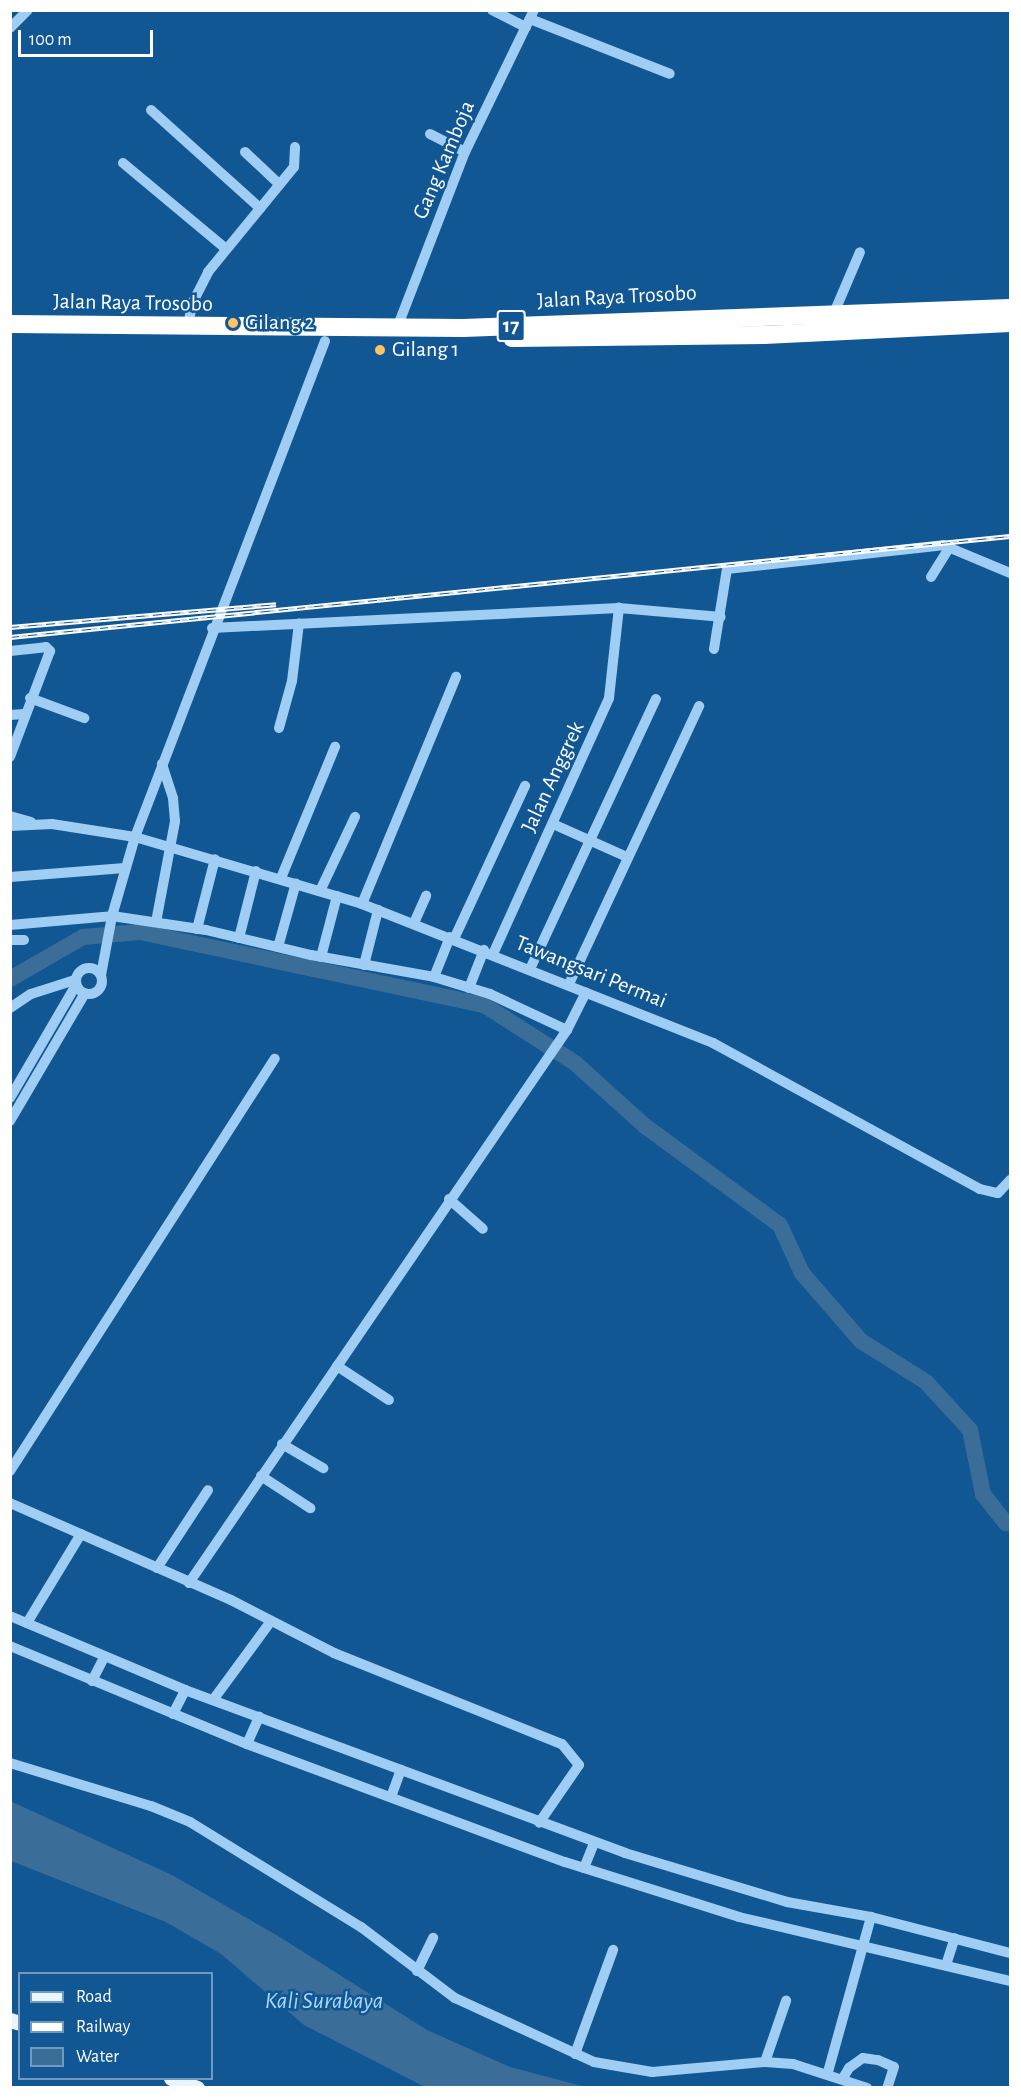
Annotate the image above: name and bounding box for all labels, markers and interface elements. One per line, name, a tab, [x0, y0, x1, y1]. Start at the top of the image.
scale bar	[21, 18, 156, 56]
text: 100 m	[29, 31, 72, 49]
street label: Gang Kamboja	[407, 97, 481, 223]
street label: Jalan Raya Trosobo	[537, 280, 697, 314]
street label: Jalan Raya Trosobo	[53, 288, 213, 318]
road number: 17	[496, 308, 526, 344]
place label: Gilang 2	[245, 310, 315, 336]
marker: Gilang 2	[226, 316, 240, 330]
place label: Gilang 1	[392, 337, 459, 363]
marker: Gilang 1	[373, 343, 387, 357]
street label: Jalan Anggrek	[516, 717, 590, 837]
street label: Tawangsari Permai	[512, 930, 670, 1014]
legend	[18, 1972, 213, 2080]
text: Road	[76, 1988, 112, 2006]
water label: Kali Surabaya	[265, 1988, 383, 2016]
text: Railway	[76, 2018, 130, 2036]
text: Water	[76, 2048, 119, 2066]

